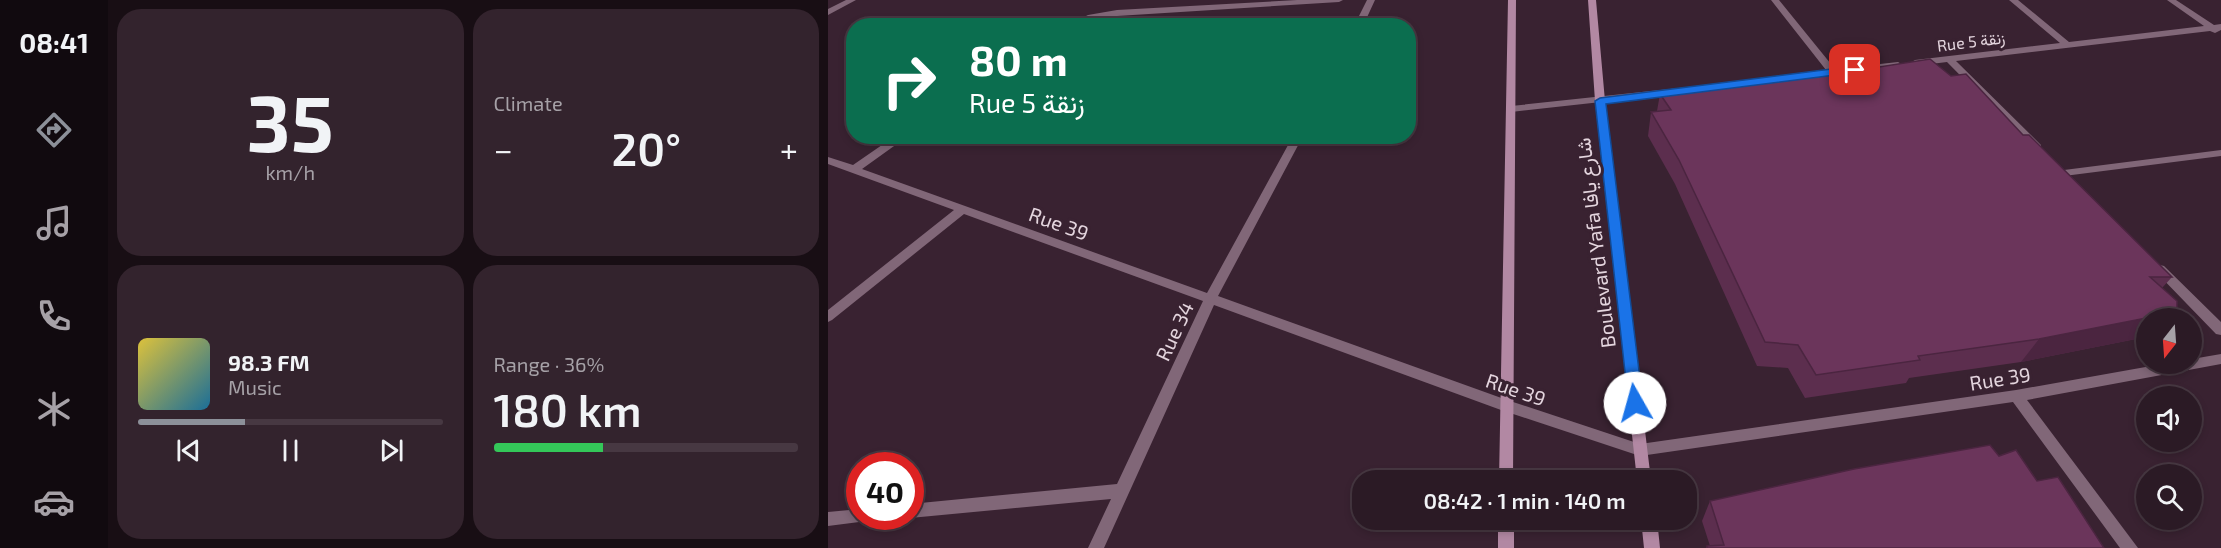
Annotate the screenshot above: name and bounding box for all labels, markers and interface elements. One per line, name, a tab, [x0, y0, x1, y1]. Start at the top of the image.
text: 08:41	[19, 26, 89, 58]
street label: Rue 5 زنقة	[1936, 27, 2006, 57]
text: 80 m	[969, 34, 1068, 84]
icon: right	[870, 42, 948, 120]
pin	[1829, 44, 1880, 95]
icon: arrive	[1838, 53, 1871, 86]
text: 35	[247, 74, 334, 168]
text: Rue 5 زنقة	[969, 86, 1085, 118]
text: Climate	[494, 91, 563, 115]
icon: directions	[33, 109, 75, 151]
text: 20°	[612, 121, 681, 175]
text: −	[494, 129, 513, 169]
text: +	[780, 129, 798, 169]
street label: Boulevard Yafa شارع يافا	[1570, 136, 1623, 349]
text: km/h	[265, 160, 315, 184]
street label: Rue 39	[1026, 201, 1092, 245]
icon: music	[33, 202, 75, 244]
icon: phone	[33, 295, 75, 337]
street label: Rue 34	[1150, 298, 1198, 364]
north arrow	[2136, 308, 2202, 374]
map controls	[2136, 308, 2202, 530]
text: 98.3 FM	[228, 349, 310, 375]
text: Range · 36%	[494, 352, 604, 376]
street label: Rue 39	[1968, 361, 2032, 395]
street label: Rue 39	[1483, 368, 1549, 410]
position arrow	[1603, 371, 1667, 435]
text: Music	[228, 375, 282, 399]
text: 180 km	[494, 382, 642, 436]
button: sound	[2136, 386, 2202, 452]
icon: climate	[33, 388, 75, 430]
icon: previous	[172, 434, 205, 467]
icon: pause	[274, 434, 307, 467]
icon: next	[375, 434, 408, 467]
speed limit sign: 40	[846, 452, 924, 530]
button: search	[2136, 464, 2202, 530]
icon: car	[33, 481, 75, 523]
text: 08:42 · 1 min · 140 m	[1423, 487, 1626, 513]

